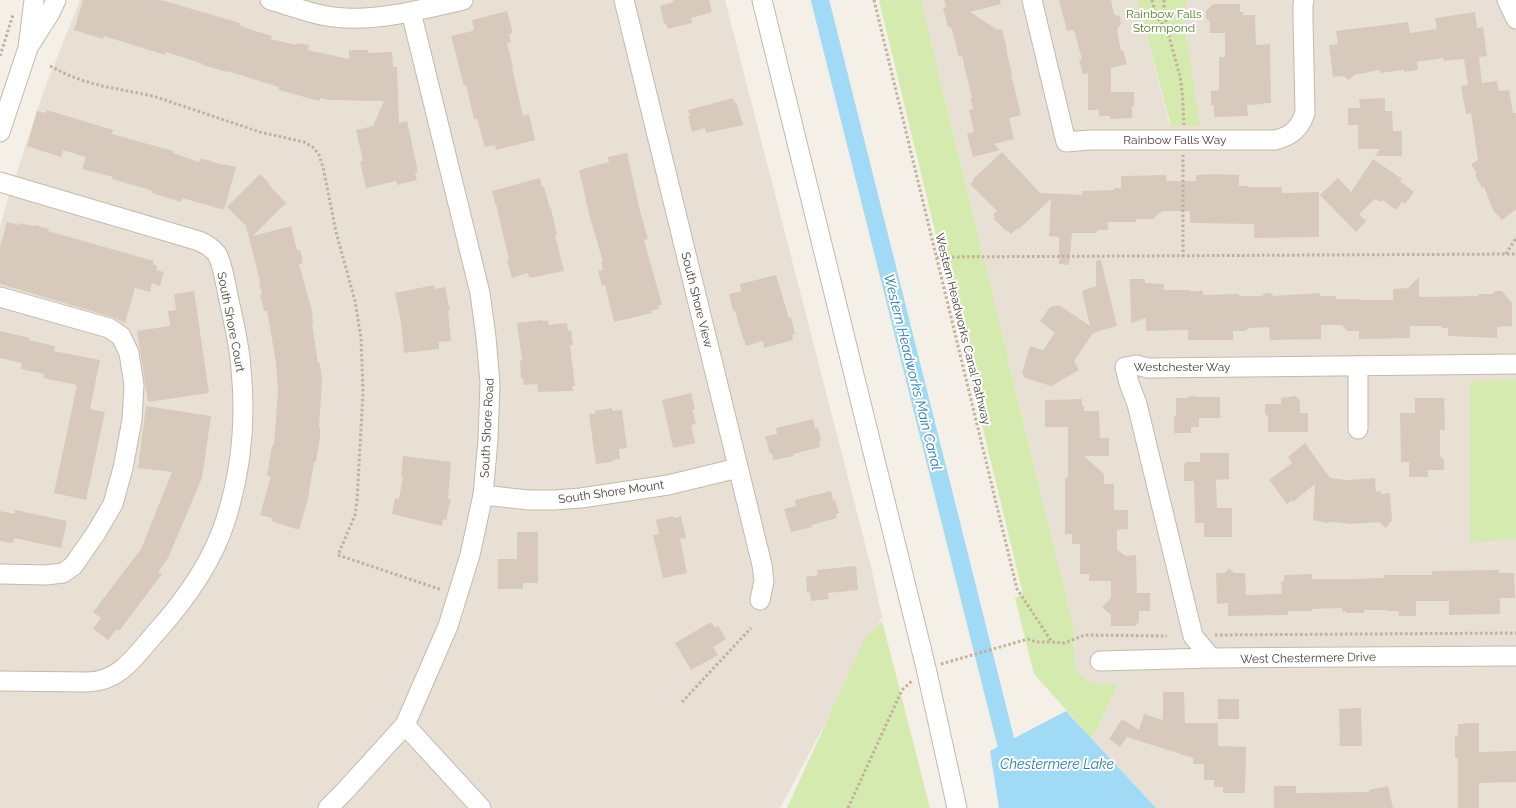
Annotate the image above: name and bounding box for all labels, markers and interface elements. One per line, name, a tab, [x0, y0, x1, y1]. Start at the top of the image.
park label: Rainbow Falls Stormpond	[1126, 7, 1202, 35]
street label: Rainbow Falls Way	[1123, 133, 1227, 147]
street label: Western Headworks Canal Pathway	[932, 232, 994, 427]
street label: South Shore View	[678, 251, 716, 350]
street label: South Shore Court	[214, 271, 248, 373]
water label: Western Headworks Main Canal	[881, 272, 945, 472]
street label: Westchester Way	[1133, 360, 1231, 374]
street label: South Shore Road	[477, 378, 497, 478]
street label: South Shore Mount	[557, 478, 665, 506]
street label: West Chestermere Drive	[1240, 650, 1376, 666]
water label: Chestermere Lake	[1000, 756, 1114, 772]

